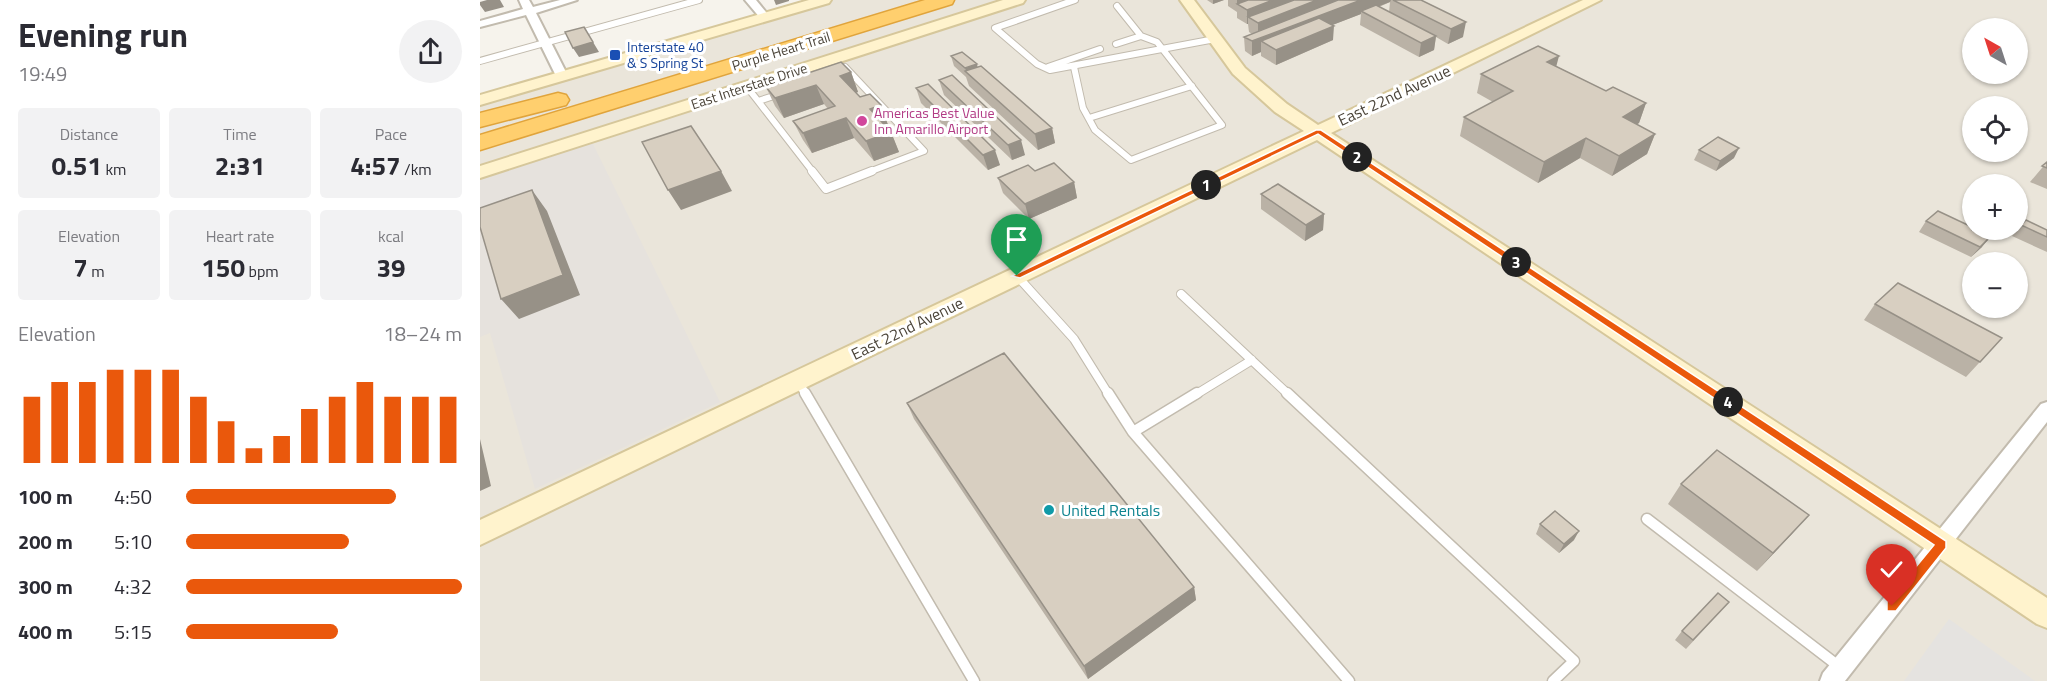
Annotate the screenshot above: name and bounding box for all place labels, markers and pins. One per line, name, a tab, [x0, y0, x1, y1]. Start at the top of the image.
place label: Interstate 40 & S Spring St	[627, 36, 704, 73]
marker: Interstate 40 & S Spring St	[608, 48, 622, 62]
place label: Americas Best Value Inn Amarillo Airport	[874, 102, 994, 139]
marker: Americas Best Value Inn Amarillo Airport	[855, 114, 869, 128]
pin: 2	[1342, 142, 1372, 172]
pin: 1	[1191, 170, 1221, 200]
pin	[991, 214, 1042, 276]
pin: 3	[1501, 247, 1531, 277]
pin: 4	[1713, 387, 1743, 417]
place label: United Rentals	[1061, 498, 1160, 522]
marker: United Rentals	[1042, 503, 1056, 517]
pin	[1866, 544, 1917, 606]

